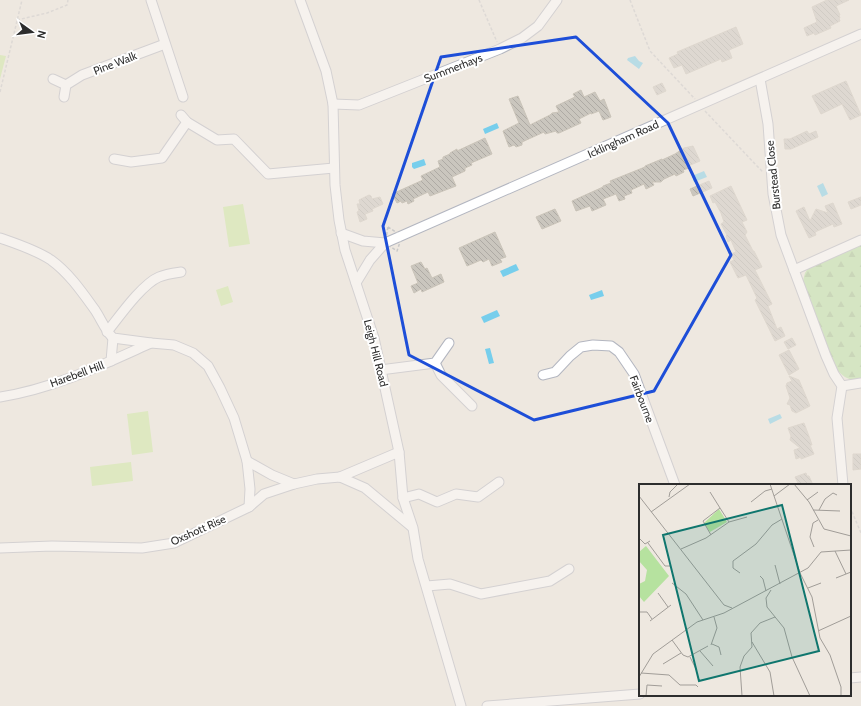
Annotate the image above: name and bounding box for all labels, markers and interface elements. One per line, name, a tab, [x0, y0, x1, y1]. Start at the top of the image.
north arrow	[12, 12, 52, 52]
text: N	[34, 29, 49, 40]
street label: Pine Walk	[91, 48, 139, 78]
street label: Summerhays	[422, 50, 485, 86]
street label: Icklingham Road	[585, 117, 661, 161]
street label: Burstead Close	[762, 140, 784, 210]
street label: Leigh Hill Road	[361, 318, 391, 388]
street label: Harebell Hill	[48, 358, 106, 390]
street label: Fairbourne	[627, 373, 658, 425]
inset map	[639, 484, 851, 696]
street label: Oxshott Rise	[168, 511, 228, 548]

